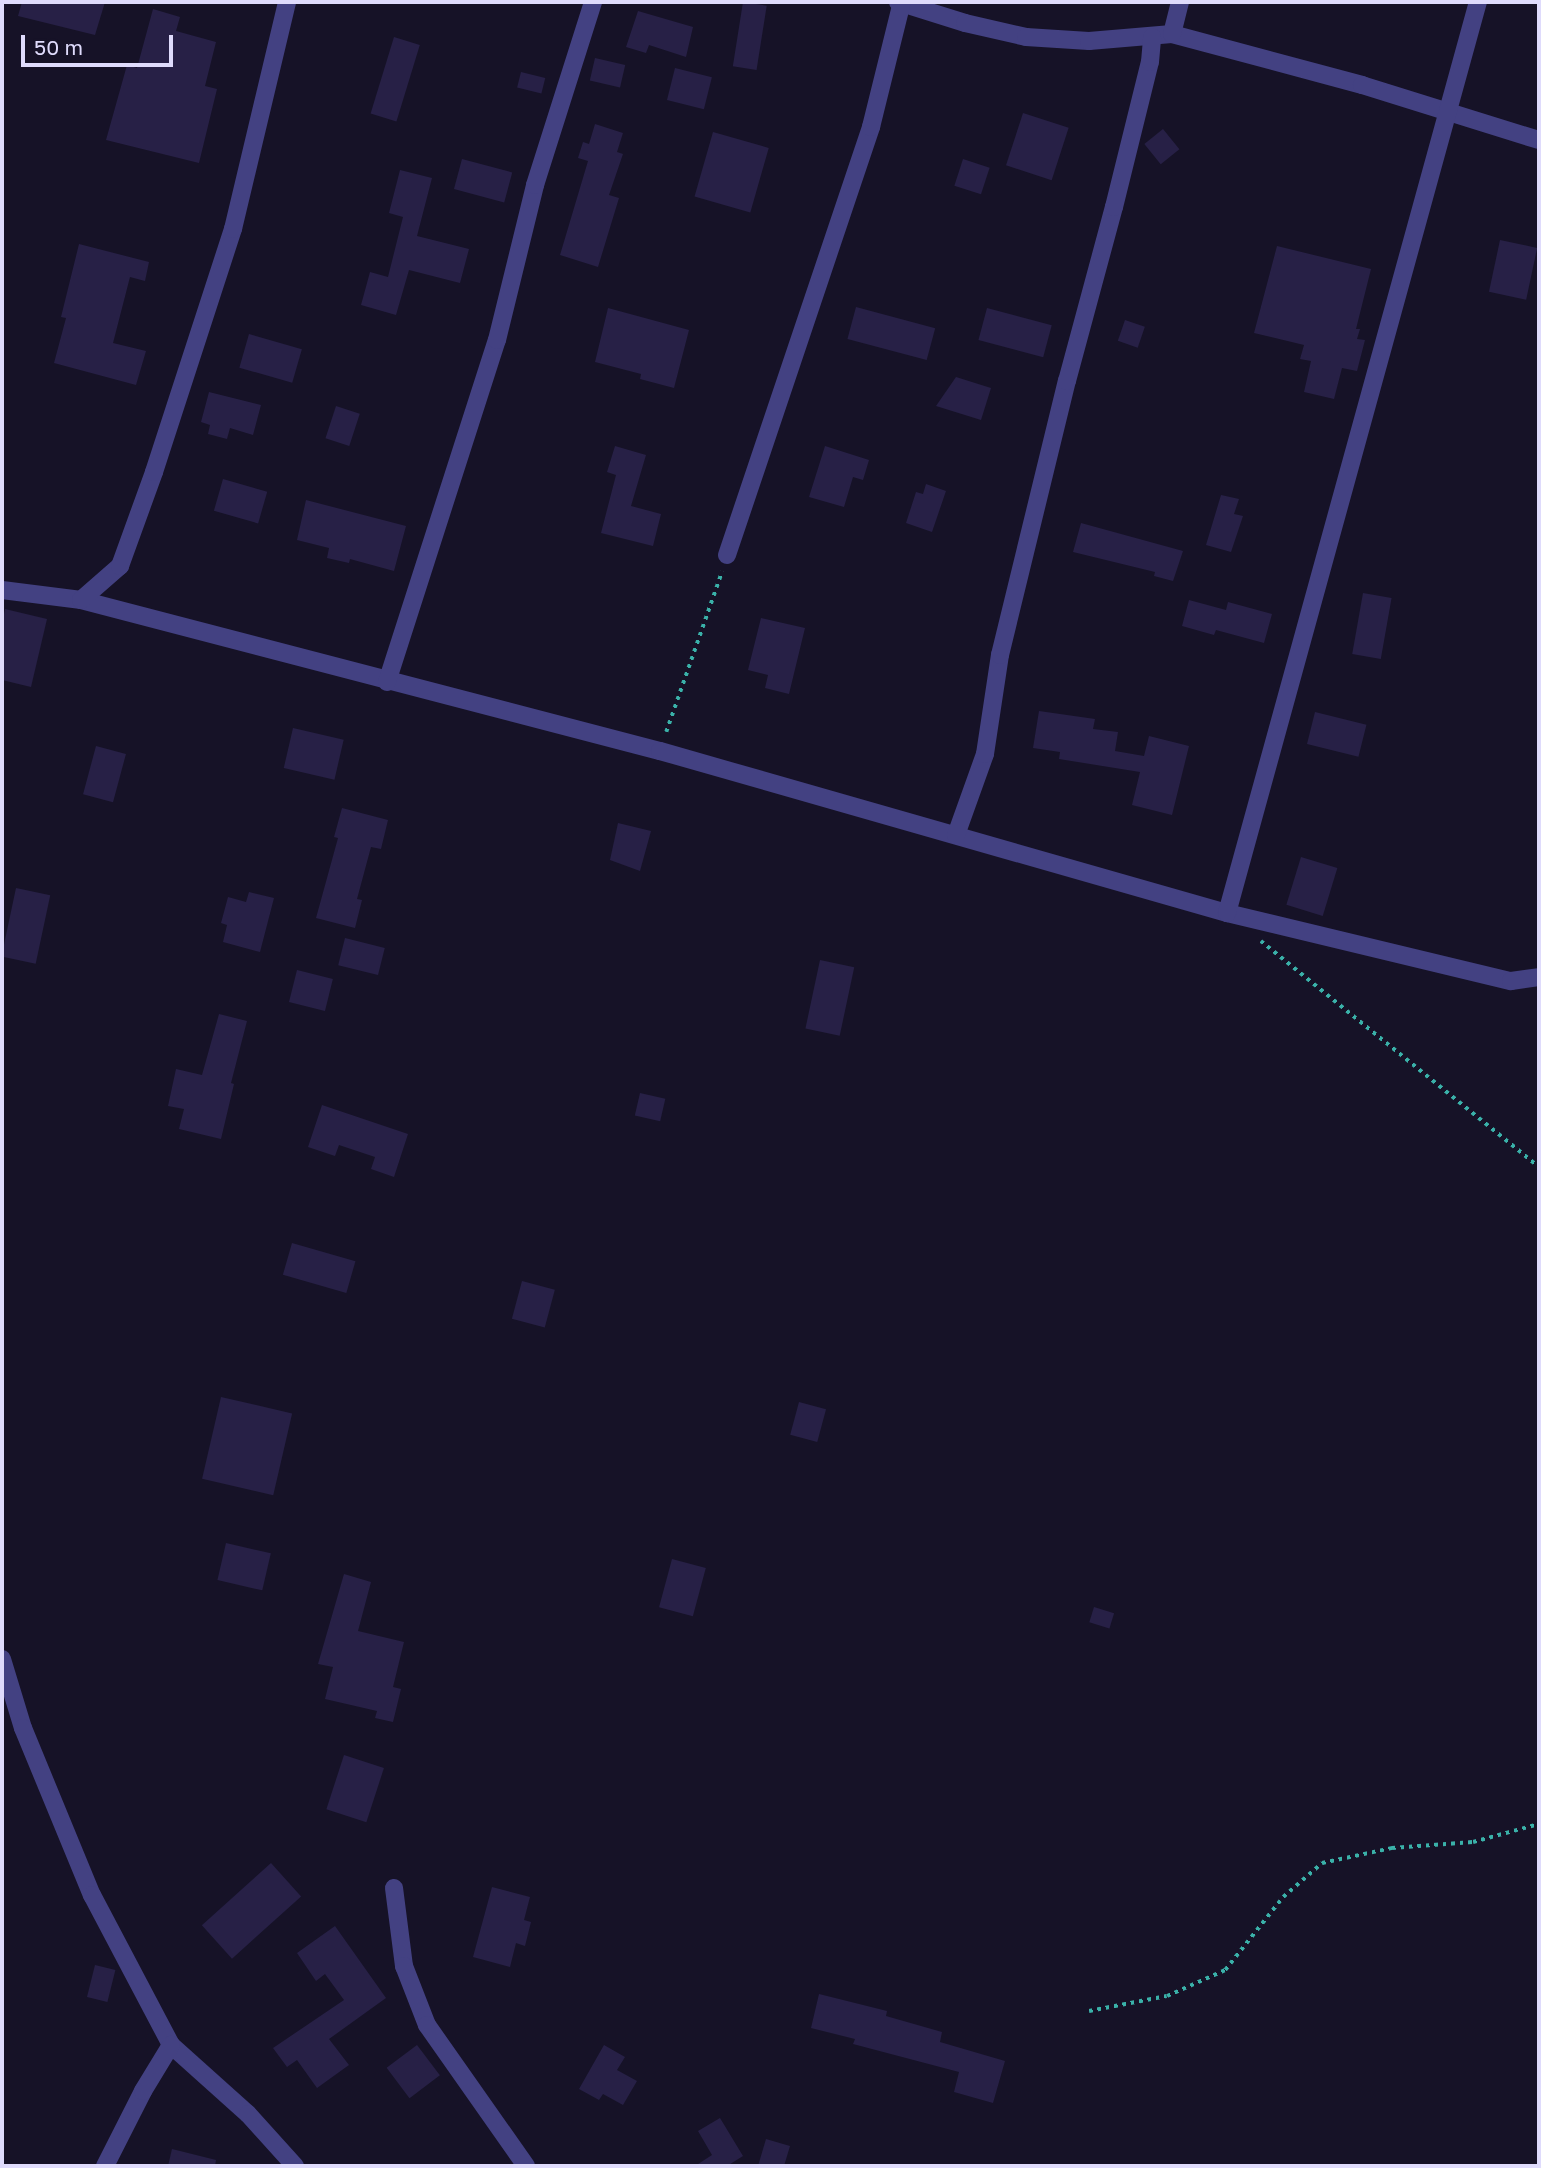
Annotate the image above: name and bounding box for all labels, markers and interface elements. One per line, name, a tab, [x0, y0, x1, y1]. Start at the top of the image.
scale bar	[24, 21, 177, 65]
text: 50 m	[34, 34, 83, 60]

